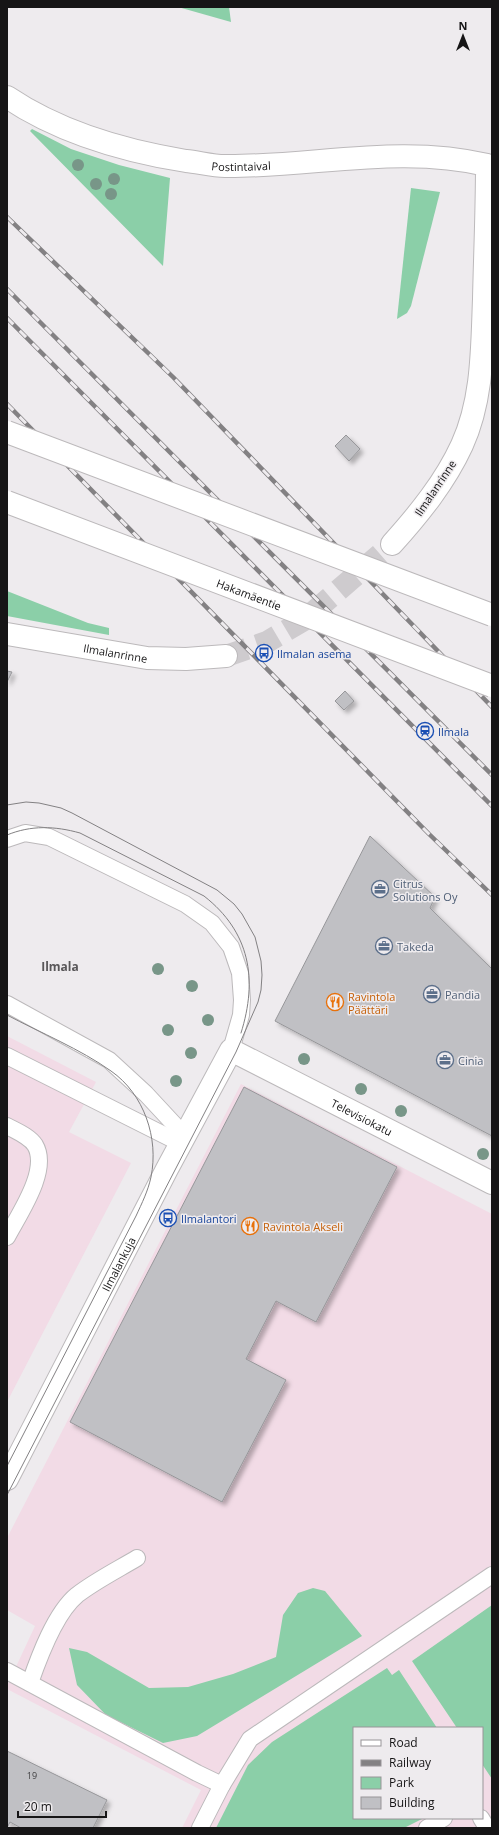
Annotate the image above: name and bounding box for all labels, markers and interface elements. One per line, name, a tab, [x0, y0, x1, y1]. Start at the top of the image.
north arrow	[443, 16, 483, 56]
text: N	[459, 18, 467, 33]
street label: Postintaival	[211, 157, 271, 174]
street label: Ilmalanrinne	[411, 457, 459, 519]
street label: Hakamäentie	[215, 575, 284, 613]
street label: Ilmalanrinne	[82, 640, 149, 665]
bus stop icon: Ilmalan asema	[254, 643, 274, 663]
place label: Ilmalan asema	[277, 646, 351, 661]
station icon: Ilmala	[415, 721, 435, 741]
place label: Ilmala	[438, 724, 469, 739]
place label: Citrus Solutions Oy	[393, 876, 458, 904]
office icon: Citrus Solutions Oy	[370, 879, 390, 899]
office icon: Takeda	[374, 936, 394, 956]
place label: Takeda	[397, 939, 434, 954]
district label: Ilmala	[41, 958, 79, 975]
office icon: Pandia	[422, 984, 442, 1004]
place label: Pandia	[445, 987, 480, 1002]
place label: Ravintola Päättäri	[348, 989, 395, 1017]
restaurant icon: Ravintola Päättäri	[325, 992, 345, 1012]
office icon: Cinia	[435, 1050, 455, 1070]
place label: Cinia	[458, 1053, 483, 1068]
street label: Televisiokatu	[329, 1095, 395, 1139]
bus stop icon: Ilmalantori	[158, 1208, 178, 1228]
place label: Ilmalantori	[181, 1211, 237, 1226]
restaurant icon: Ravintola Akseli	[240, 1216, 260, 1236]
place label: Ravintola Akseli	[263, 1219, 343, 1234]
street label: Ilmalankuja	[98, 1234, 138, 1294]
legend	[353, 1727, 483, 1819]
text: Road	[389, 1734, 418, 1751]
text: Railway	[389, 1754, 432, 1771]
house number: 19	[27, 1769, 37, 1782]
text: Park	[389, 1774, 415, 1791]
scale bar	[18, 1793, 106, 1819]
text: Building	[389, 1794, 435, 1811]
text: 20 m	[24, 1798, 52, 1815]

